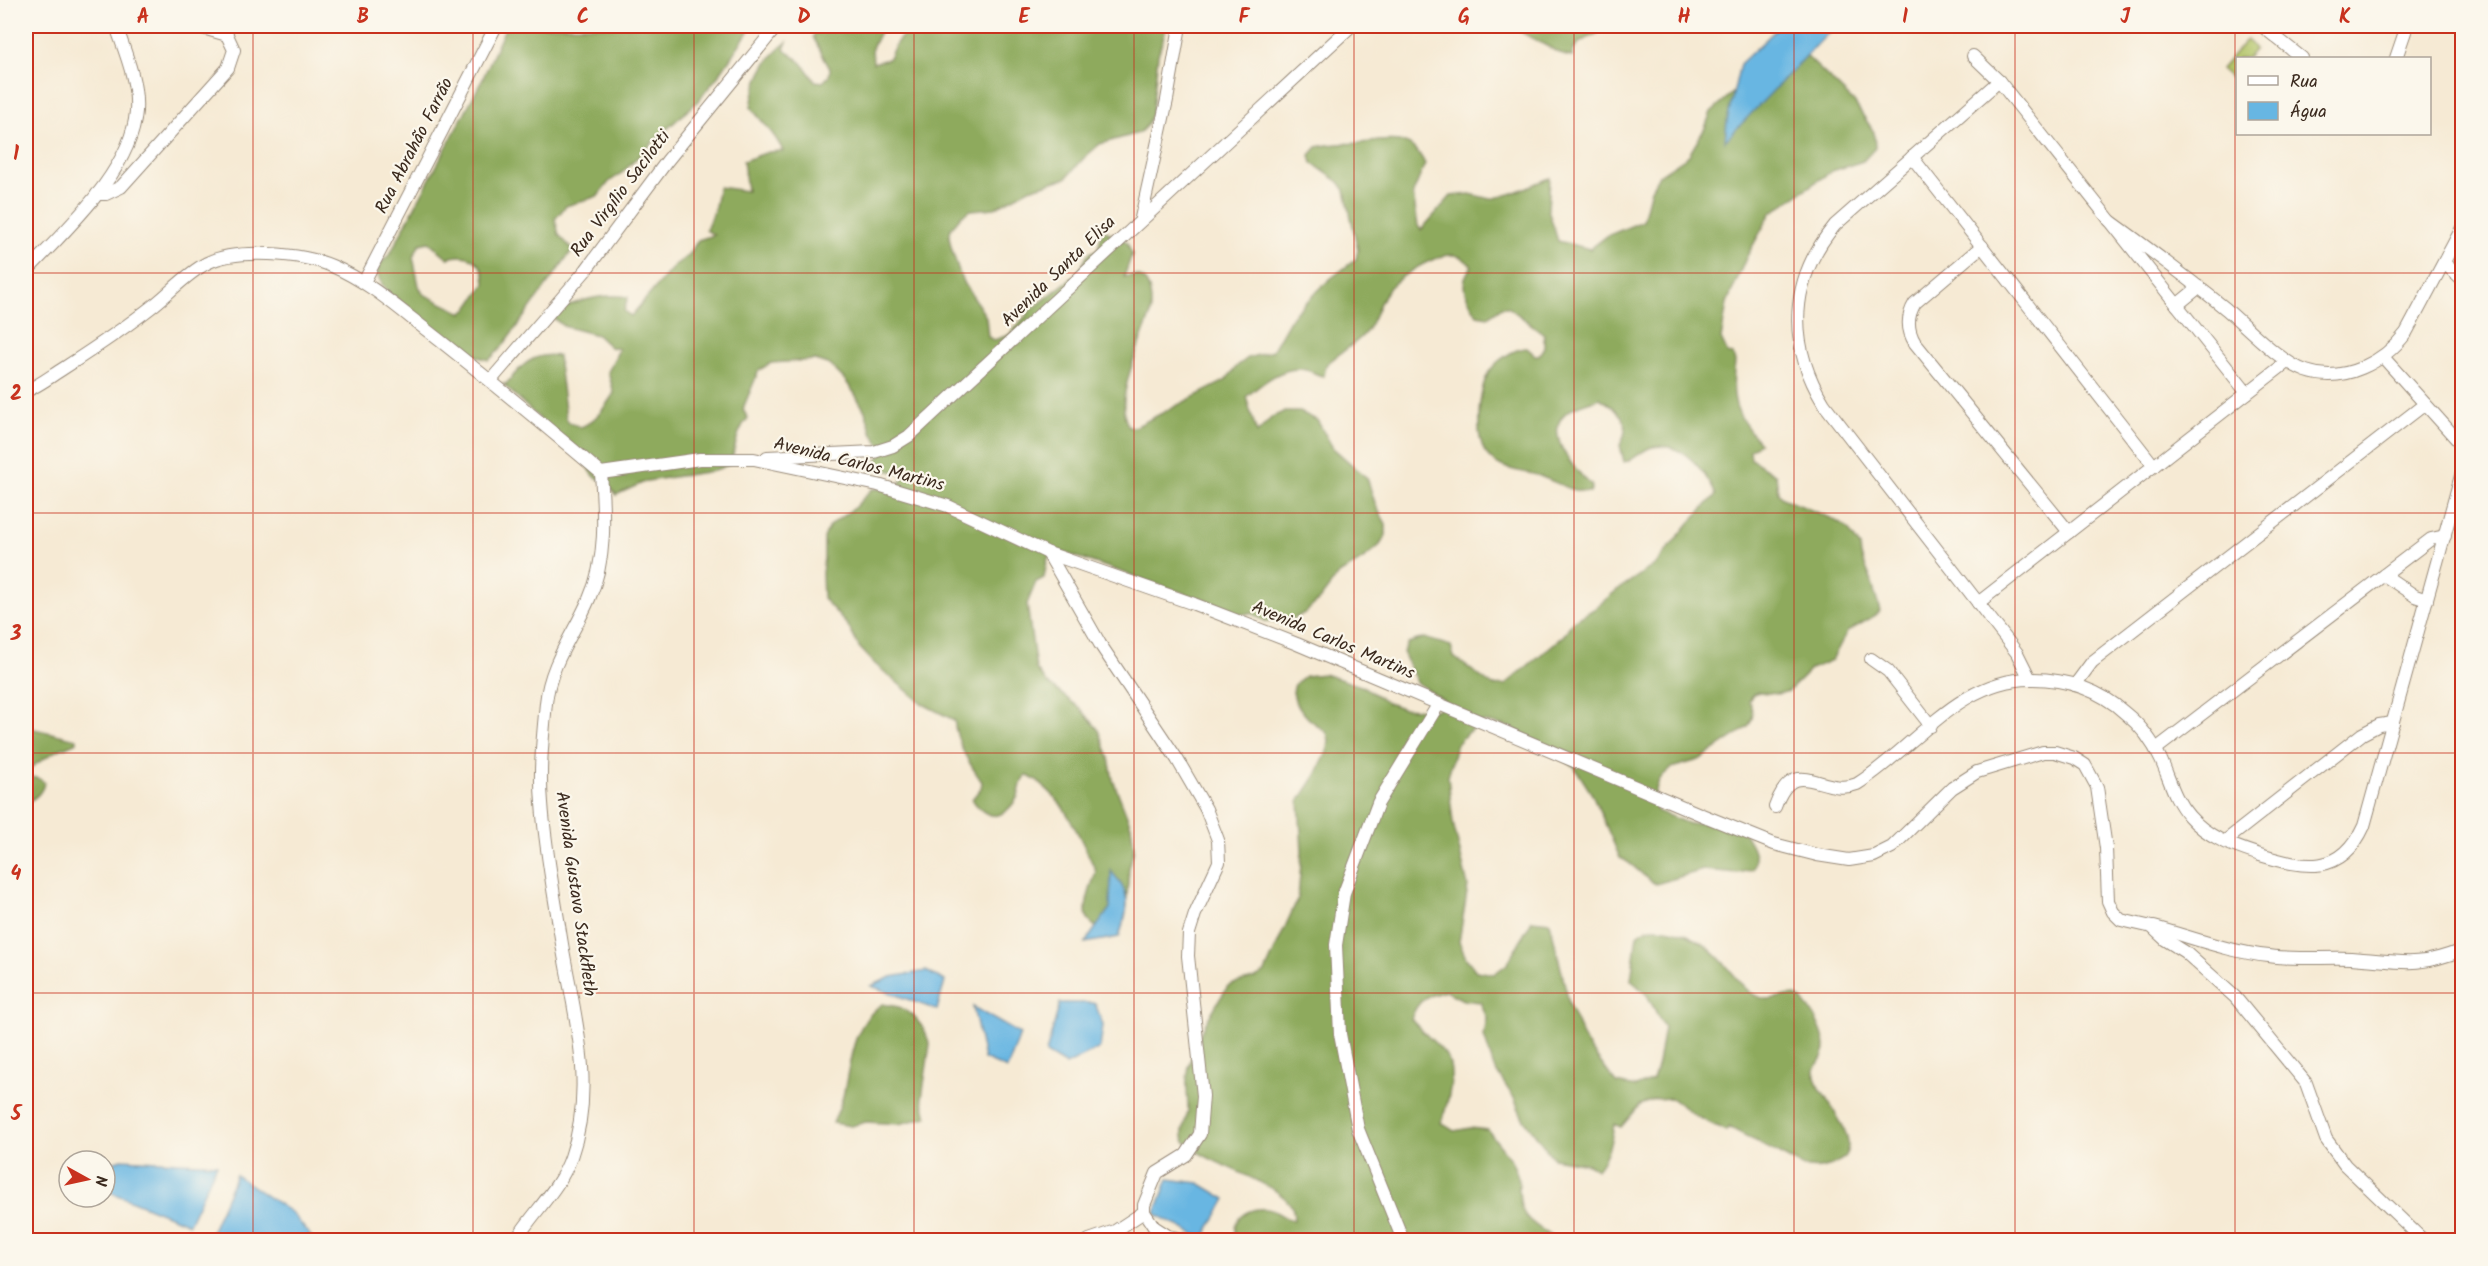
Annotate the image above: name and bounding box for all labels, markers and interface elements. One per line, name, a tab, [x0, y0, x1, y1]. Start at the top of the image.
text: A	[137, 2, 149, 34]
text: B	[357, 2, 369, 34]
text: C	[577, 2, 589, 34]
text: D	[797, 2, 811, 34]
text: E	[1018, 2, 1030, 34]
text: F	[1239, 2, 1251, 34]
text: G	[1458, 2, 1470, 34]
text: H	[1677, 2, 1691, 34]
text: I	[1902, 2, 1908, 34]
text: J	[2120, 2, 2131, 34]
text: K	[2339, 2, 2351, 34]
legend	[2236, 57, 2431, 135]
text: Rua	[2290, 68, 2318, 97]
street label: Rua Abrahão Farrão	[368, 73, 462, 219]
text: Água	[2290, 98, 2327, 127]
street label: Rua Virgílio Sacilotti	[563, 124, 679, 264]
text: 1	[13, 139, 19, 171]
street label: Avenida Santa Elisa	[995, 209, 1123, 335]
text: 2	[10, 379, 22, 411]
street label: Avenida Carlos Martins	[771, 430, 948, 500]
street label: Avenida Carlos Martins	[1247, 593, 1419, 689]
text: 3	[10, 619, 22, 651]
street label: Avenida Gustavo Stackfleth	[546, 790, 604, 998]
text: 4	[11, 859, 22, 891]
text: 5	[10, 1099, 23, 1131]
north arrow	[57, 1149, 117, 1209]
text: N	[87, 1174, 113, 1188]

